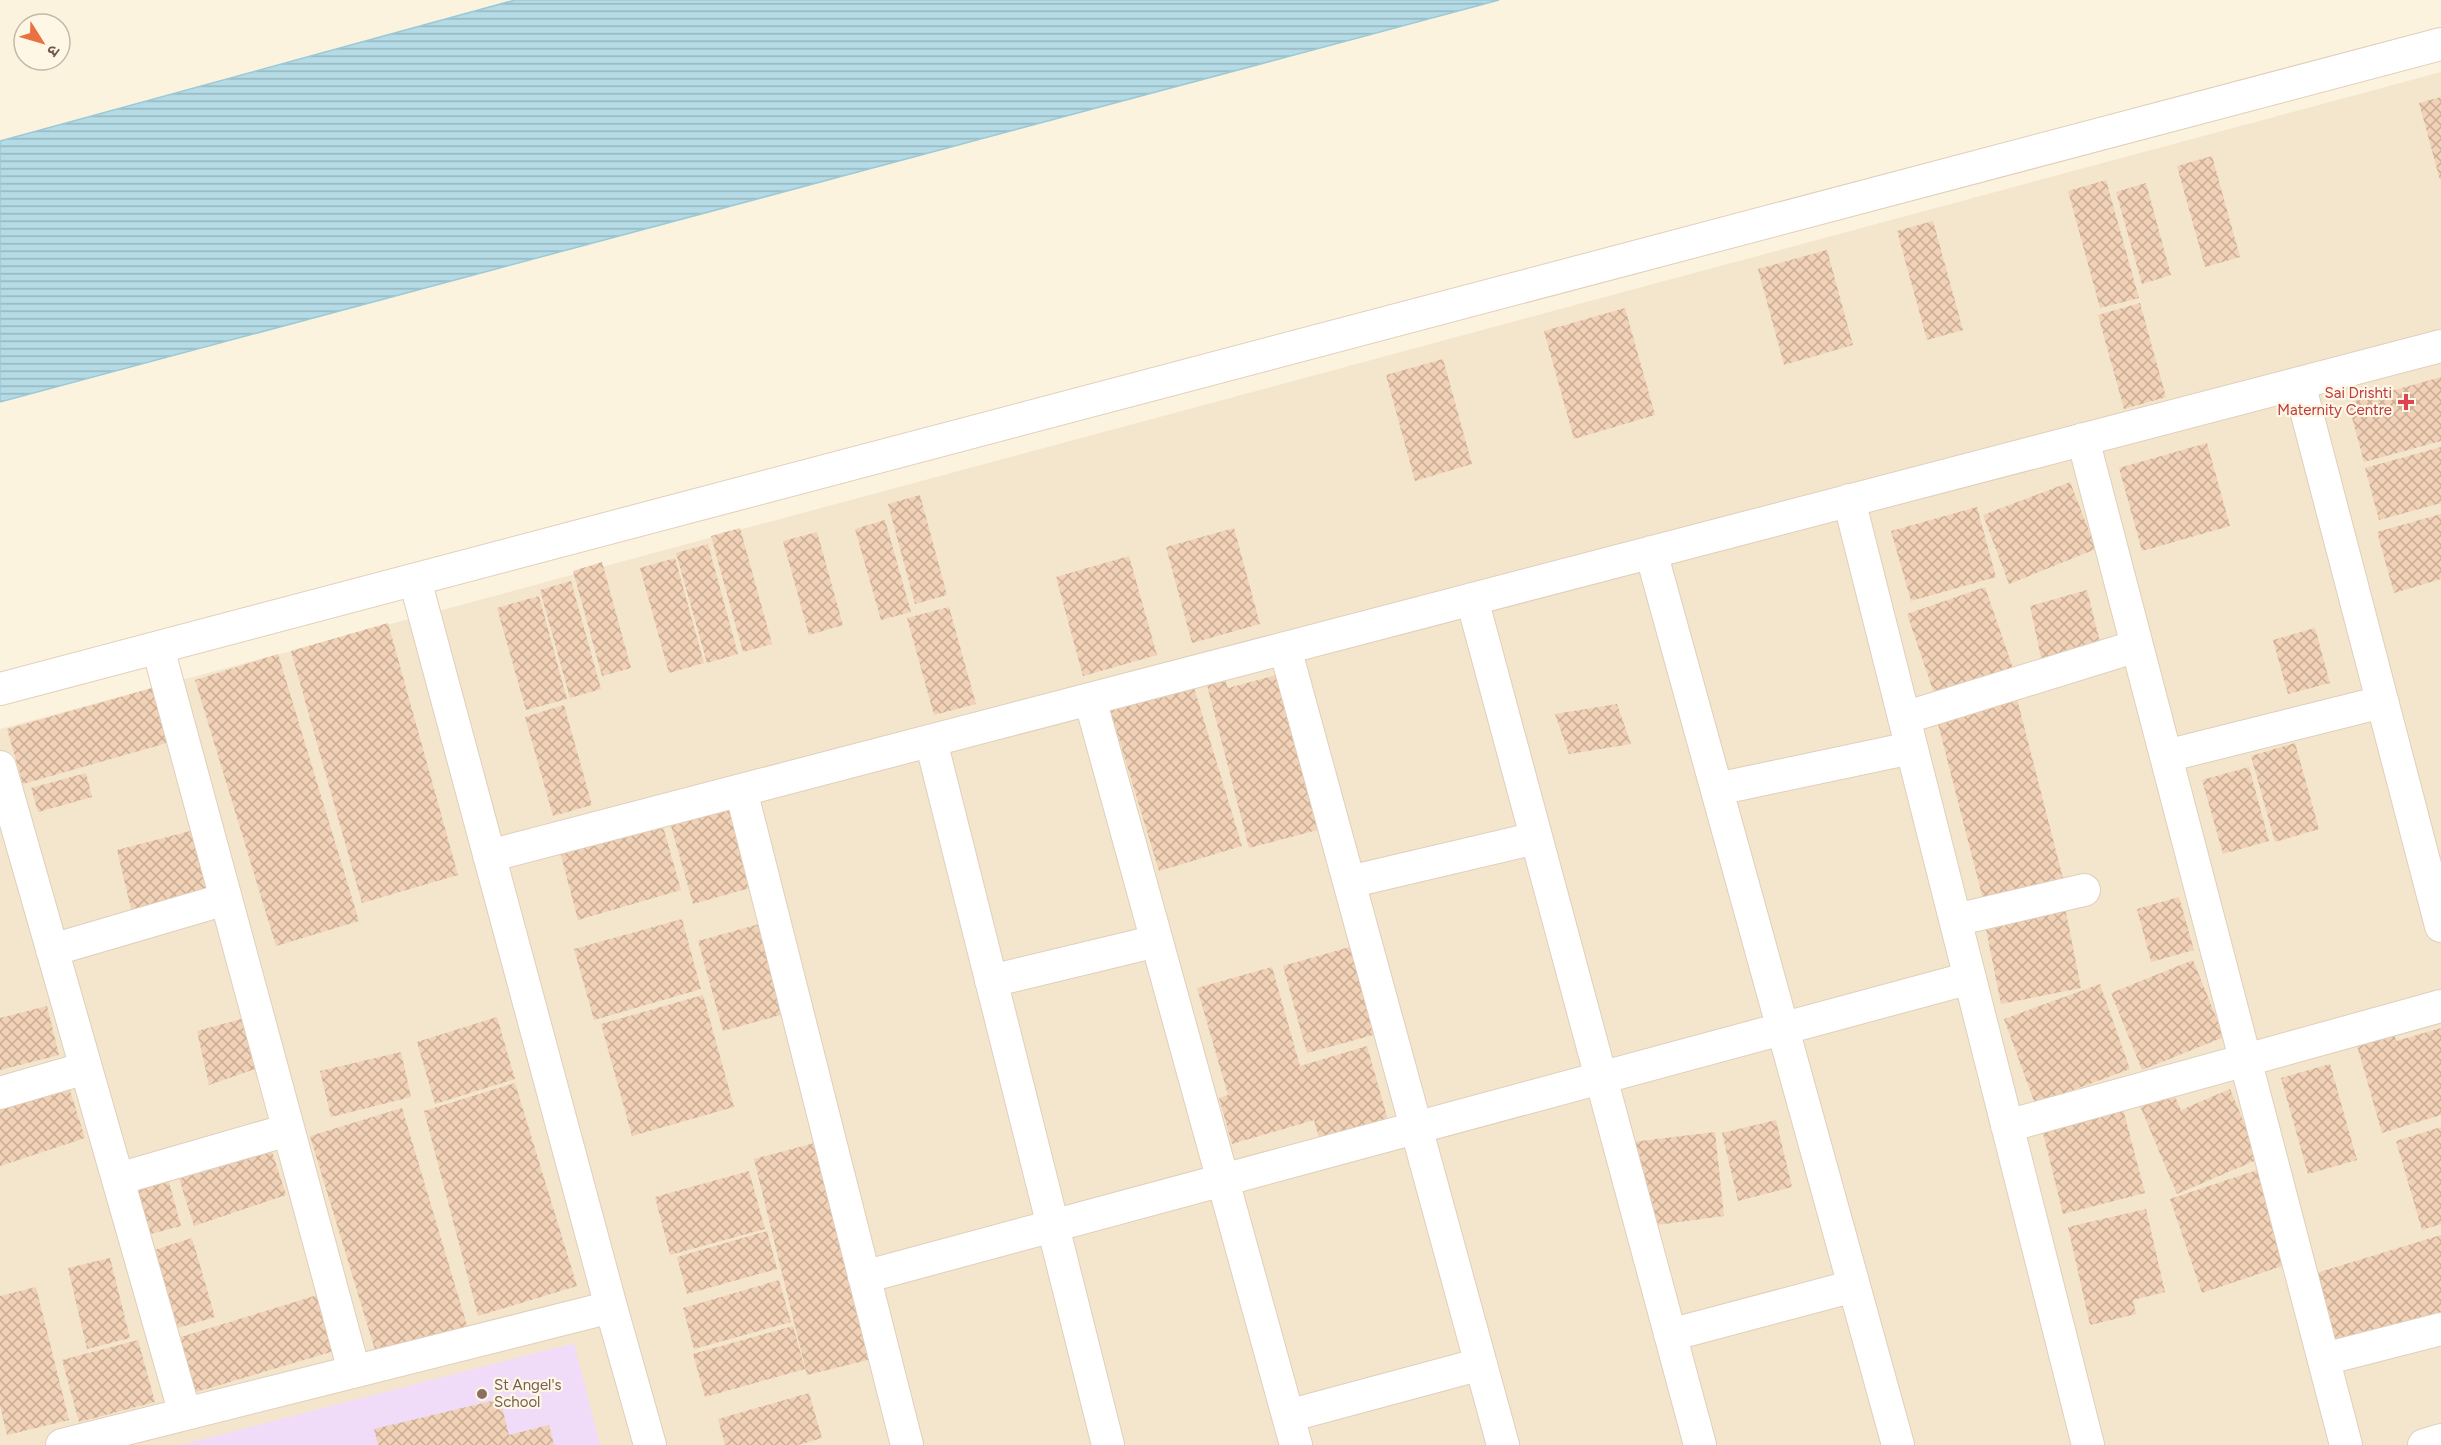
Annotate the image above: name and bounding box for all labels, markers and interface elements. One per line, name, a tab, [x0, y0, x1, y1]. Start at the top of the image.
north arrow	[12, 12, 72, 72]
text: उ	[43, 41, 64, 61]
place label: Sai Drishti Maternity Centre	[2277, 384, 2392, 419]
marker: Sai Drishti Maternity Centre	[2397, 393, 2415, 411]
place label: St Angel's School	[494, 1376, 561, 1411]
marker: St Angel's School	[475, 1387, 489, 1401]

